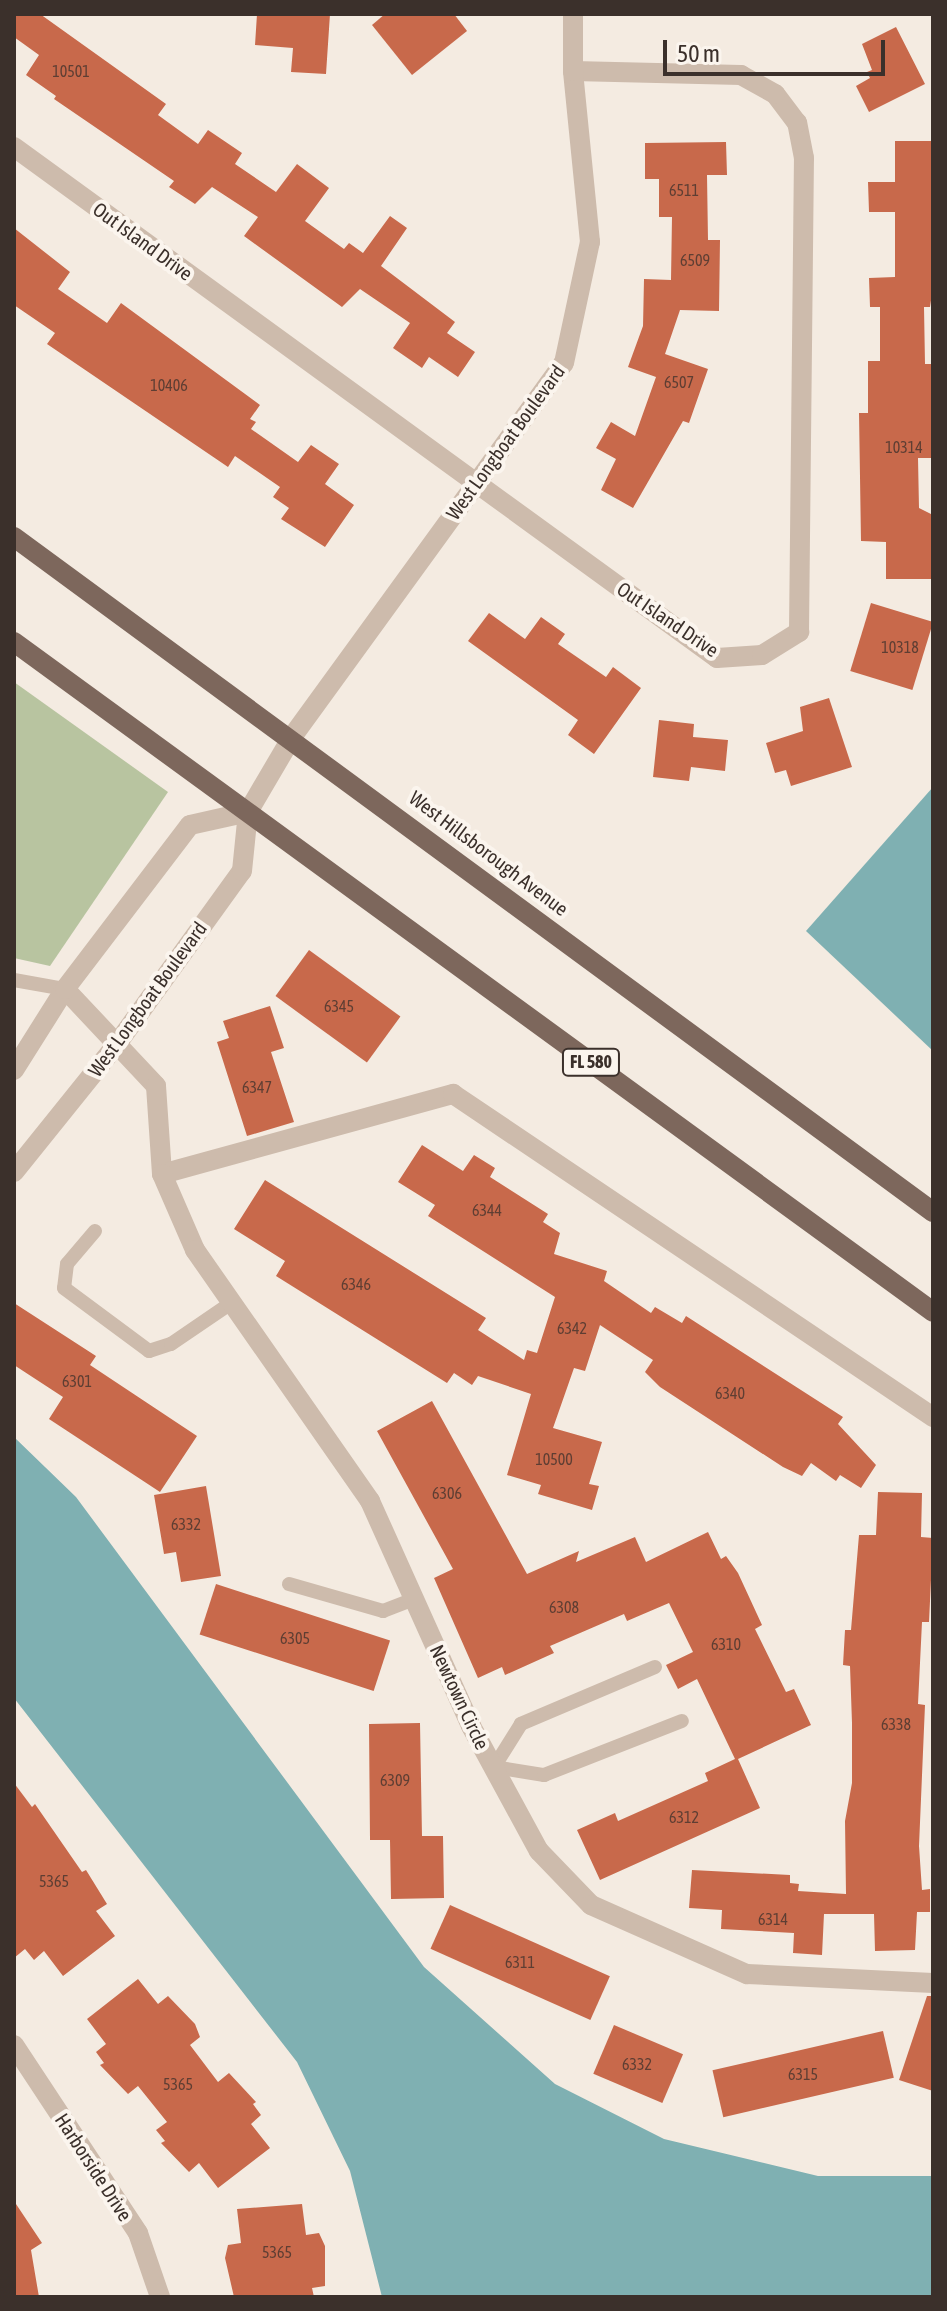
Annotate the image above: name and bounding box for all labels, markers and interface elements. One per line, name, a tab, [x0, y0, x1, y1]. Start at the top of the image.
scale bar	[667, 24, 889, 74]
text: 50 m	[677, 40, 720, 67]
house number: 10501	[52, 61, 90, 81]
house number: 6511	[669, 180, 699, 200]
street label: Out Island Drive	[88, 197, 198, 285]
house number: 6509	[680, 250, 710, 270]
street label: West Longboat Boulevard	[441, 360, 569, 524]
house number: 6507	[664, 372, 694, 392]
house number: 10406	[150, 375, 188, 395]
house number: 10314	[885, 437, 923, 457]
street label: Out Island Drive	[613, 576, 723, 662]
house number: 10318	[881, 637, 919, 657]
street label: West Hillsborough Avenue	[405, 785, 573, 921]
street label: West Longboat Boulevard	[83, 917, 211, 1081]
house number: 6345	[324, 996, 354, 1016]
road number: FL 580	[561, 1048, 621, 1076]
house number: 6347	[242, 1077, 272, 1097]
house number: 6344	[472, 1200, 502, 1220]
house number: 6346	[341, 1274, 371, 1294]
house number: 6342	[557, 1318, 587, 1338]
house number: 6301	[62, 1371, 92, 1391]
house number: 6340	[715, 1383, 745, 1403]
house number: 10500	[535, 1449, 573, 1469]
house number: 6306	[432, 1483, 462, 1503]
house number: 6332	[171, 1514, 201, 1534]
house number: 6308	[549, 1597, 579, 1617]
house number: 6305	[280, 1628, 310, 1648]
house number: 6310	[711, 1634, 741, 1654]
street label: Newtown Circle	[425, 1641, 495, 1753]
house number: 6338	[881, 1714, 911, 1734]
house number: 6309	[380, 1770, 410, 1790]
house number: 6312	[669, 1807, 699, 1827]
house number: 5365	[39, 1871, 69, 1891]
house number: 6314	[758, 1909, 788, 1929]
house number: 6311	[505, 1952, 535, 1972]
house number: 6332	[622, 2054, 652, 2074]
house number: 6315	[788, 2064, 818, 2084]
house number: 5365	[163, 2074, 193, 2094]
street label: Harborside Drive	[50, 2109, 138, 2225]
house number: 5365	[262, 2242, 292, 2262]

